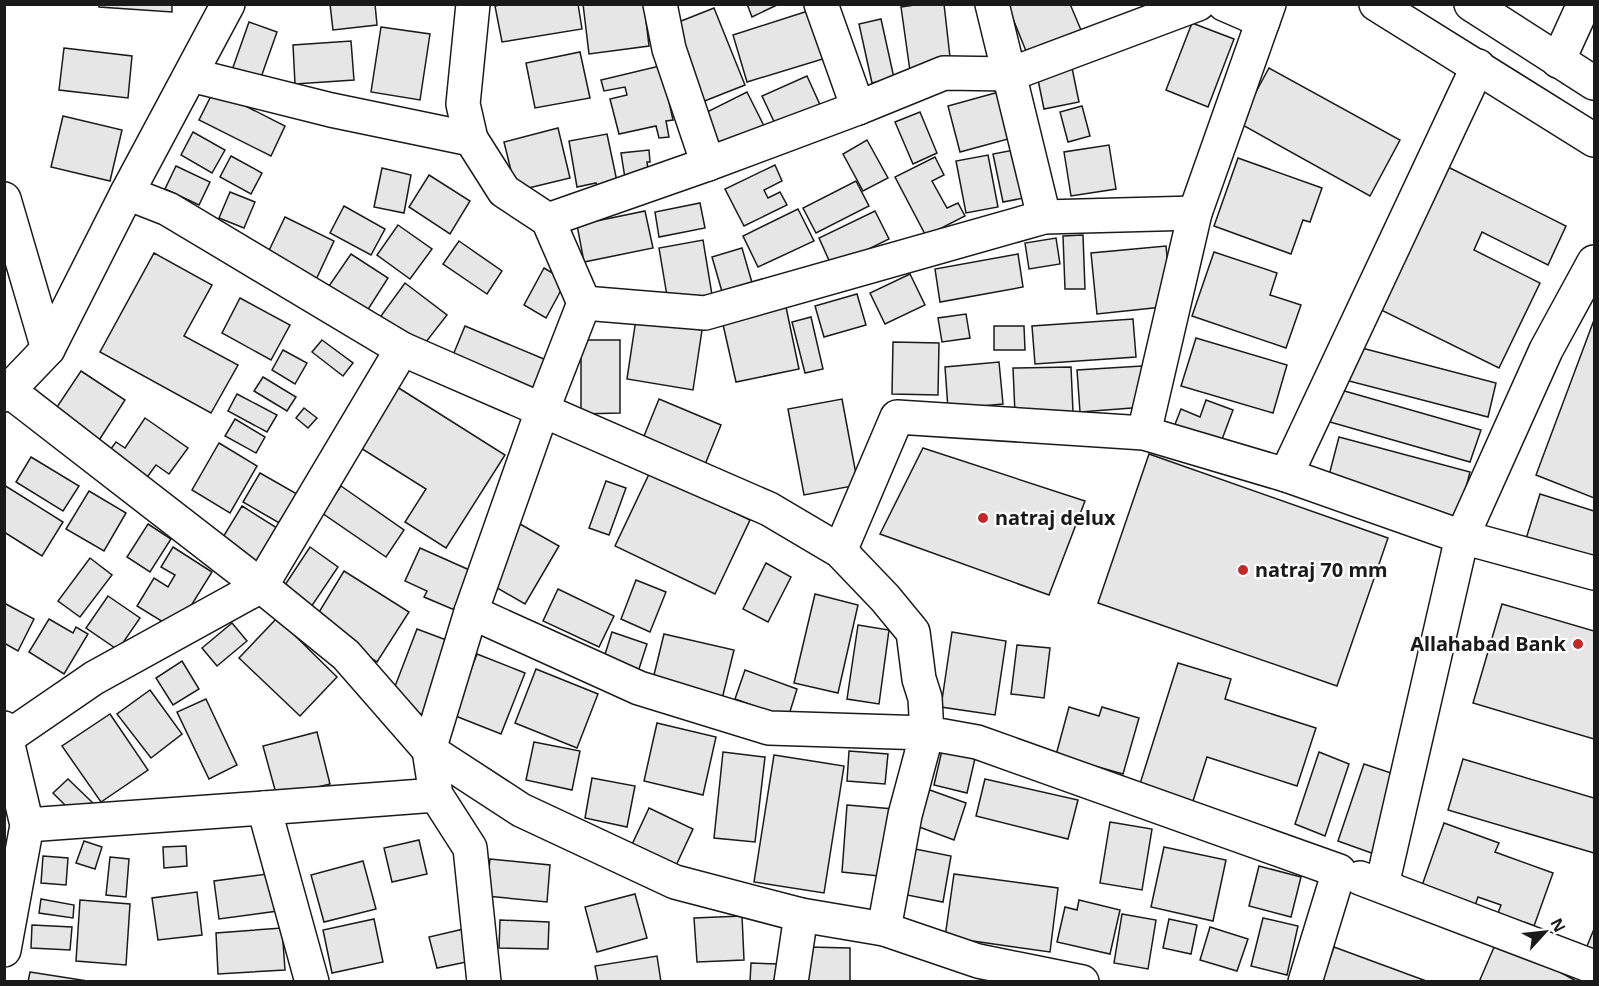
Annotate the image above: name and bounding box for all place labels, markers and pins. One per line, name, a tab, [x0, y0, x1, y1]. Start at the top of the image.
place label: natraj delux	[995, 504, 1116, 531]
marker: natraj delux	[976, 511, 990, 525]
place label: natraj 70 mm	[1255, 556, 1387, 583]
marker: natraj 70 mm	[1236, 563, 1250, 577]
place label: Allahabad Bank	[1410, 630, 1567, 657]
marker: Allahabad Bank	[1571, 637, 1585, 651]

